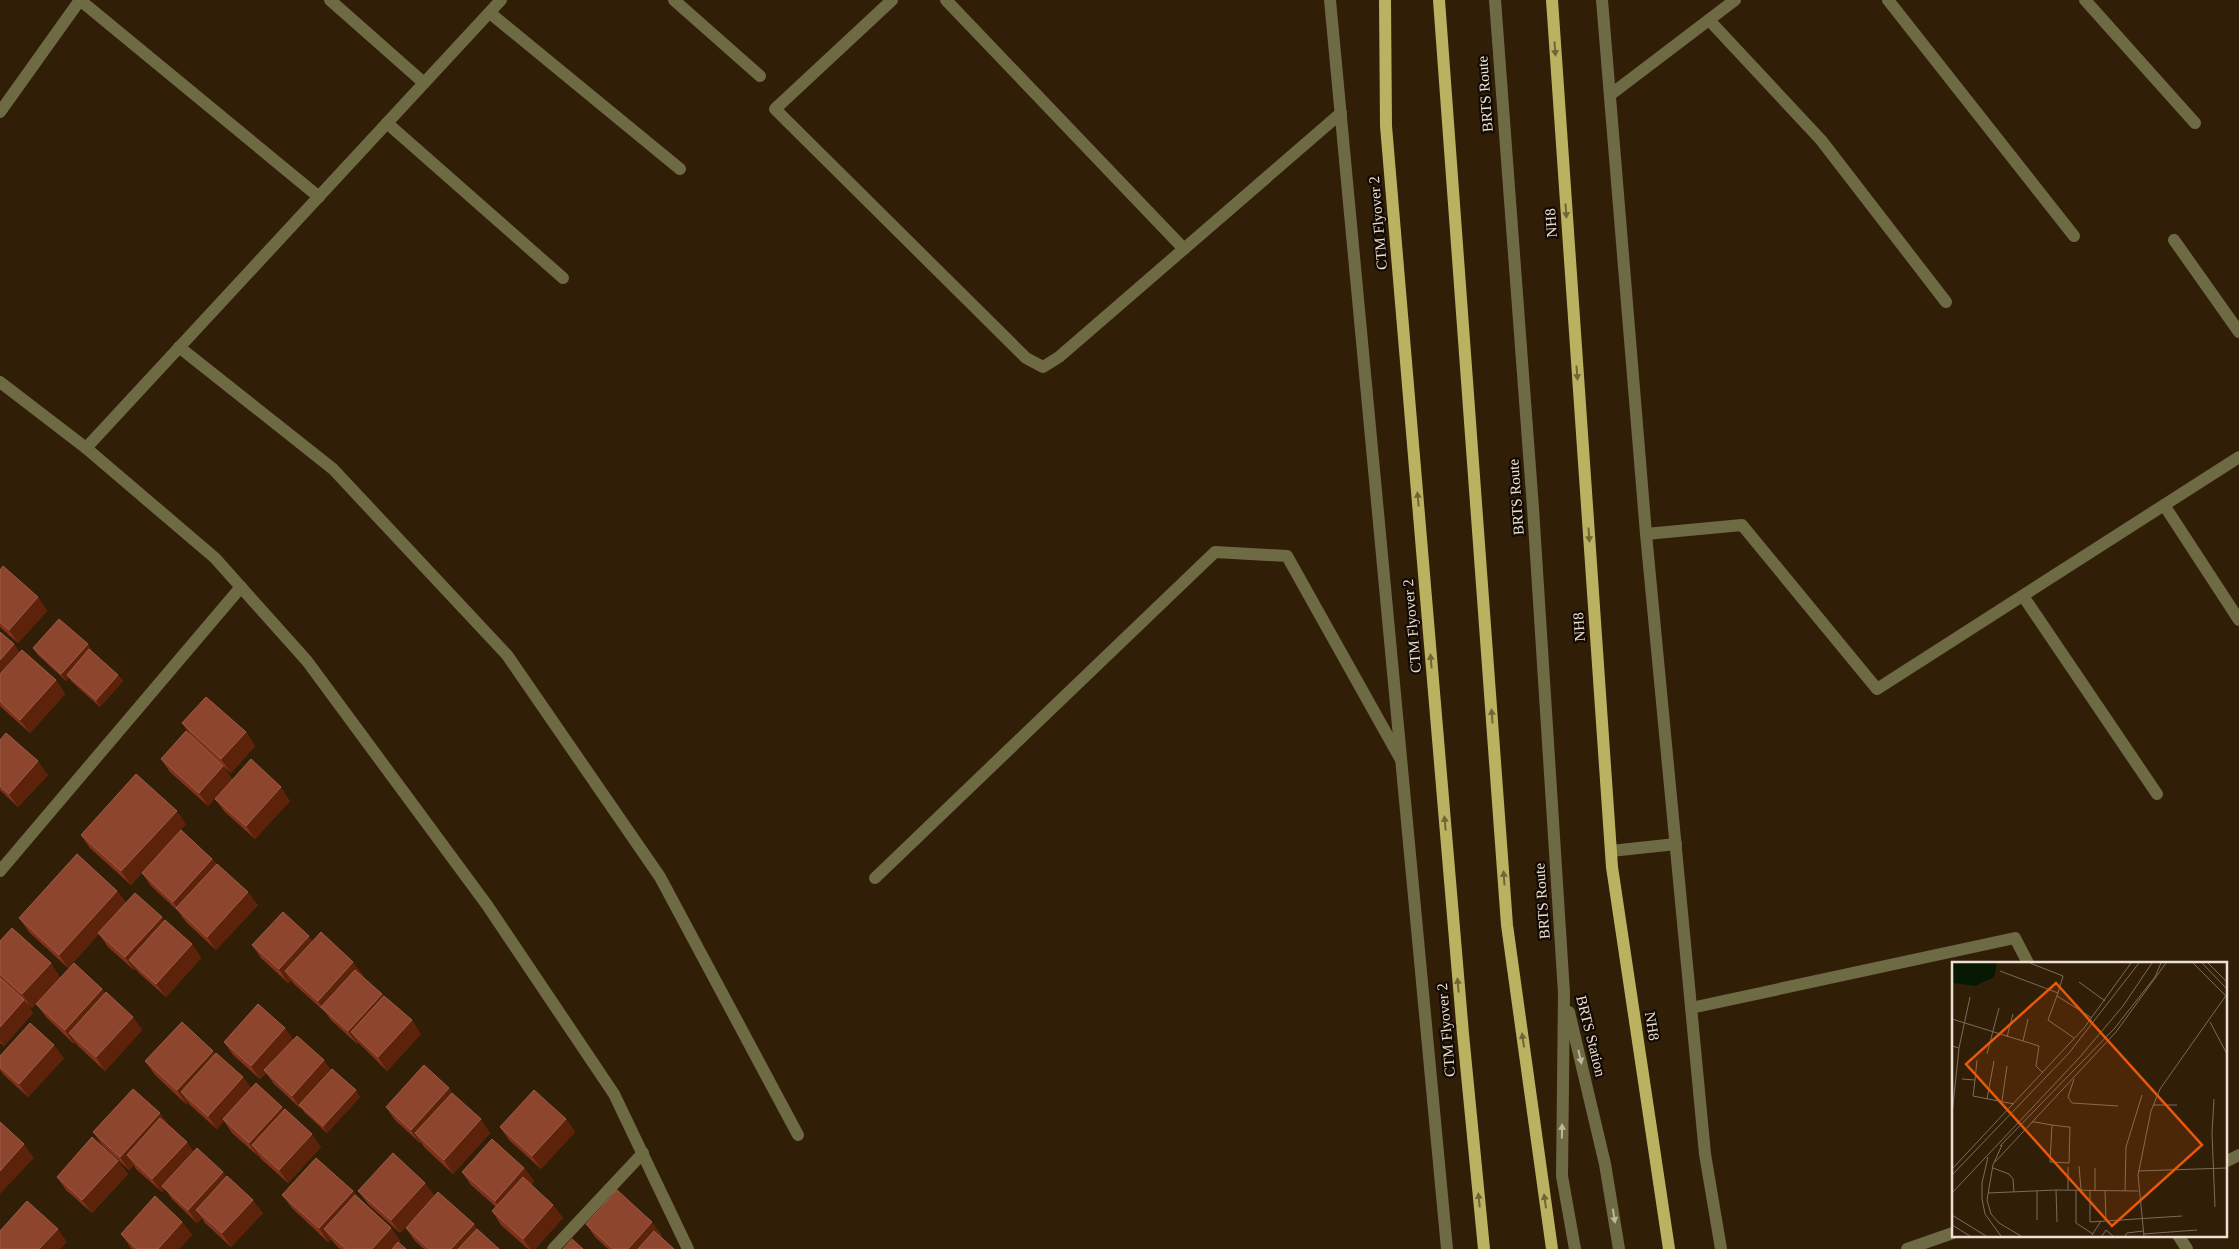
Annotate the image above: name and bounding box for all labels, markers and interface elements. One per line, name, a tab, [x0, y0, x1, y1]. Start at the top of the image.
one-way arrow	[1551, 41, 1559, 57]
street label: BRTS Route	[1474, 55, 1496, 133]
street label: CTM Flyover 2	[1366, 175, 1390, 271]
one-way arrow	[1563, 203, 1571, 219]
street label: NH8	[1542, 208, 1560, 238]
one-way arrow	[1574, 365, 1582, 381]
street label: BRTS Route	[1505, 458, 1527, 536]
one-way arrow	[1413, 491, 1421, 507]
one-way arrow	[1585, 527, 1593, 543]
street label: CTM Flyover 2	[1400, 578, 1424, 674]
street label: NH8	[1570, 612, 1588, 642]
one-way arrow	[1427, 653, 1435, 669]
one-way arrow	[1488, 708, 1496, 724]
one-way arrow	[1441, 815, 1449, 831]
street label: BRTS Route	[1531, 862, 1553, 940]
one-way arrow	[1499, 870, 1507, 886]
inset map	[1952, 962, 2226, 1236]
one-way arrow	[1454, 977, 1462, 993]
street label: CTM Flyover 2	[1434, 982, 1458, 1078]
street label: BRTS Station	[1573, 994, 1609, 1079]
street label: NH8	[1642, 1010, 1662, 1042]
one-way arrow	[1519, 1031, 1527, 1047]
one-way arrow	[1576, 1050, 1584, 1065]
one-way arrow	[1558, 1123, 1566, 1139]
one-way arrow	[1475, 1192, 1483, 1208]
one-way arrow	[1541, 1192, 1549, 1208]
one-way arrow	[1610, 1208, 1618, 1224]

